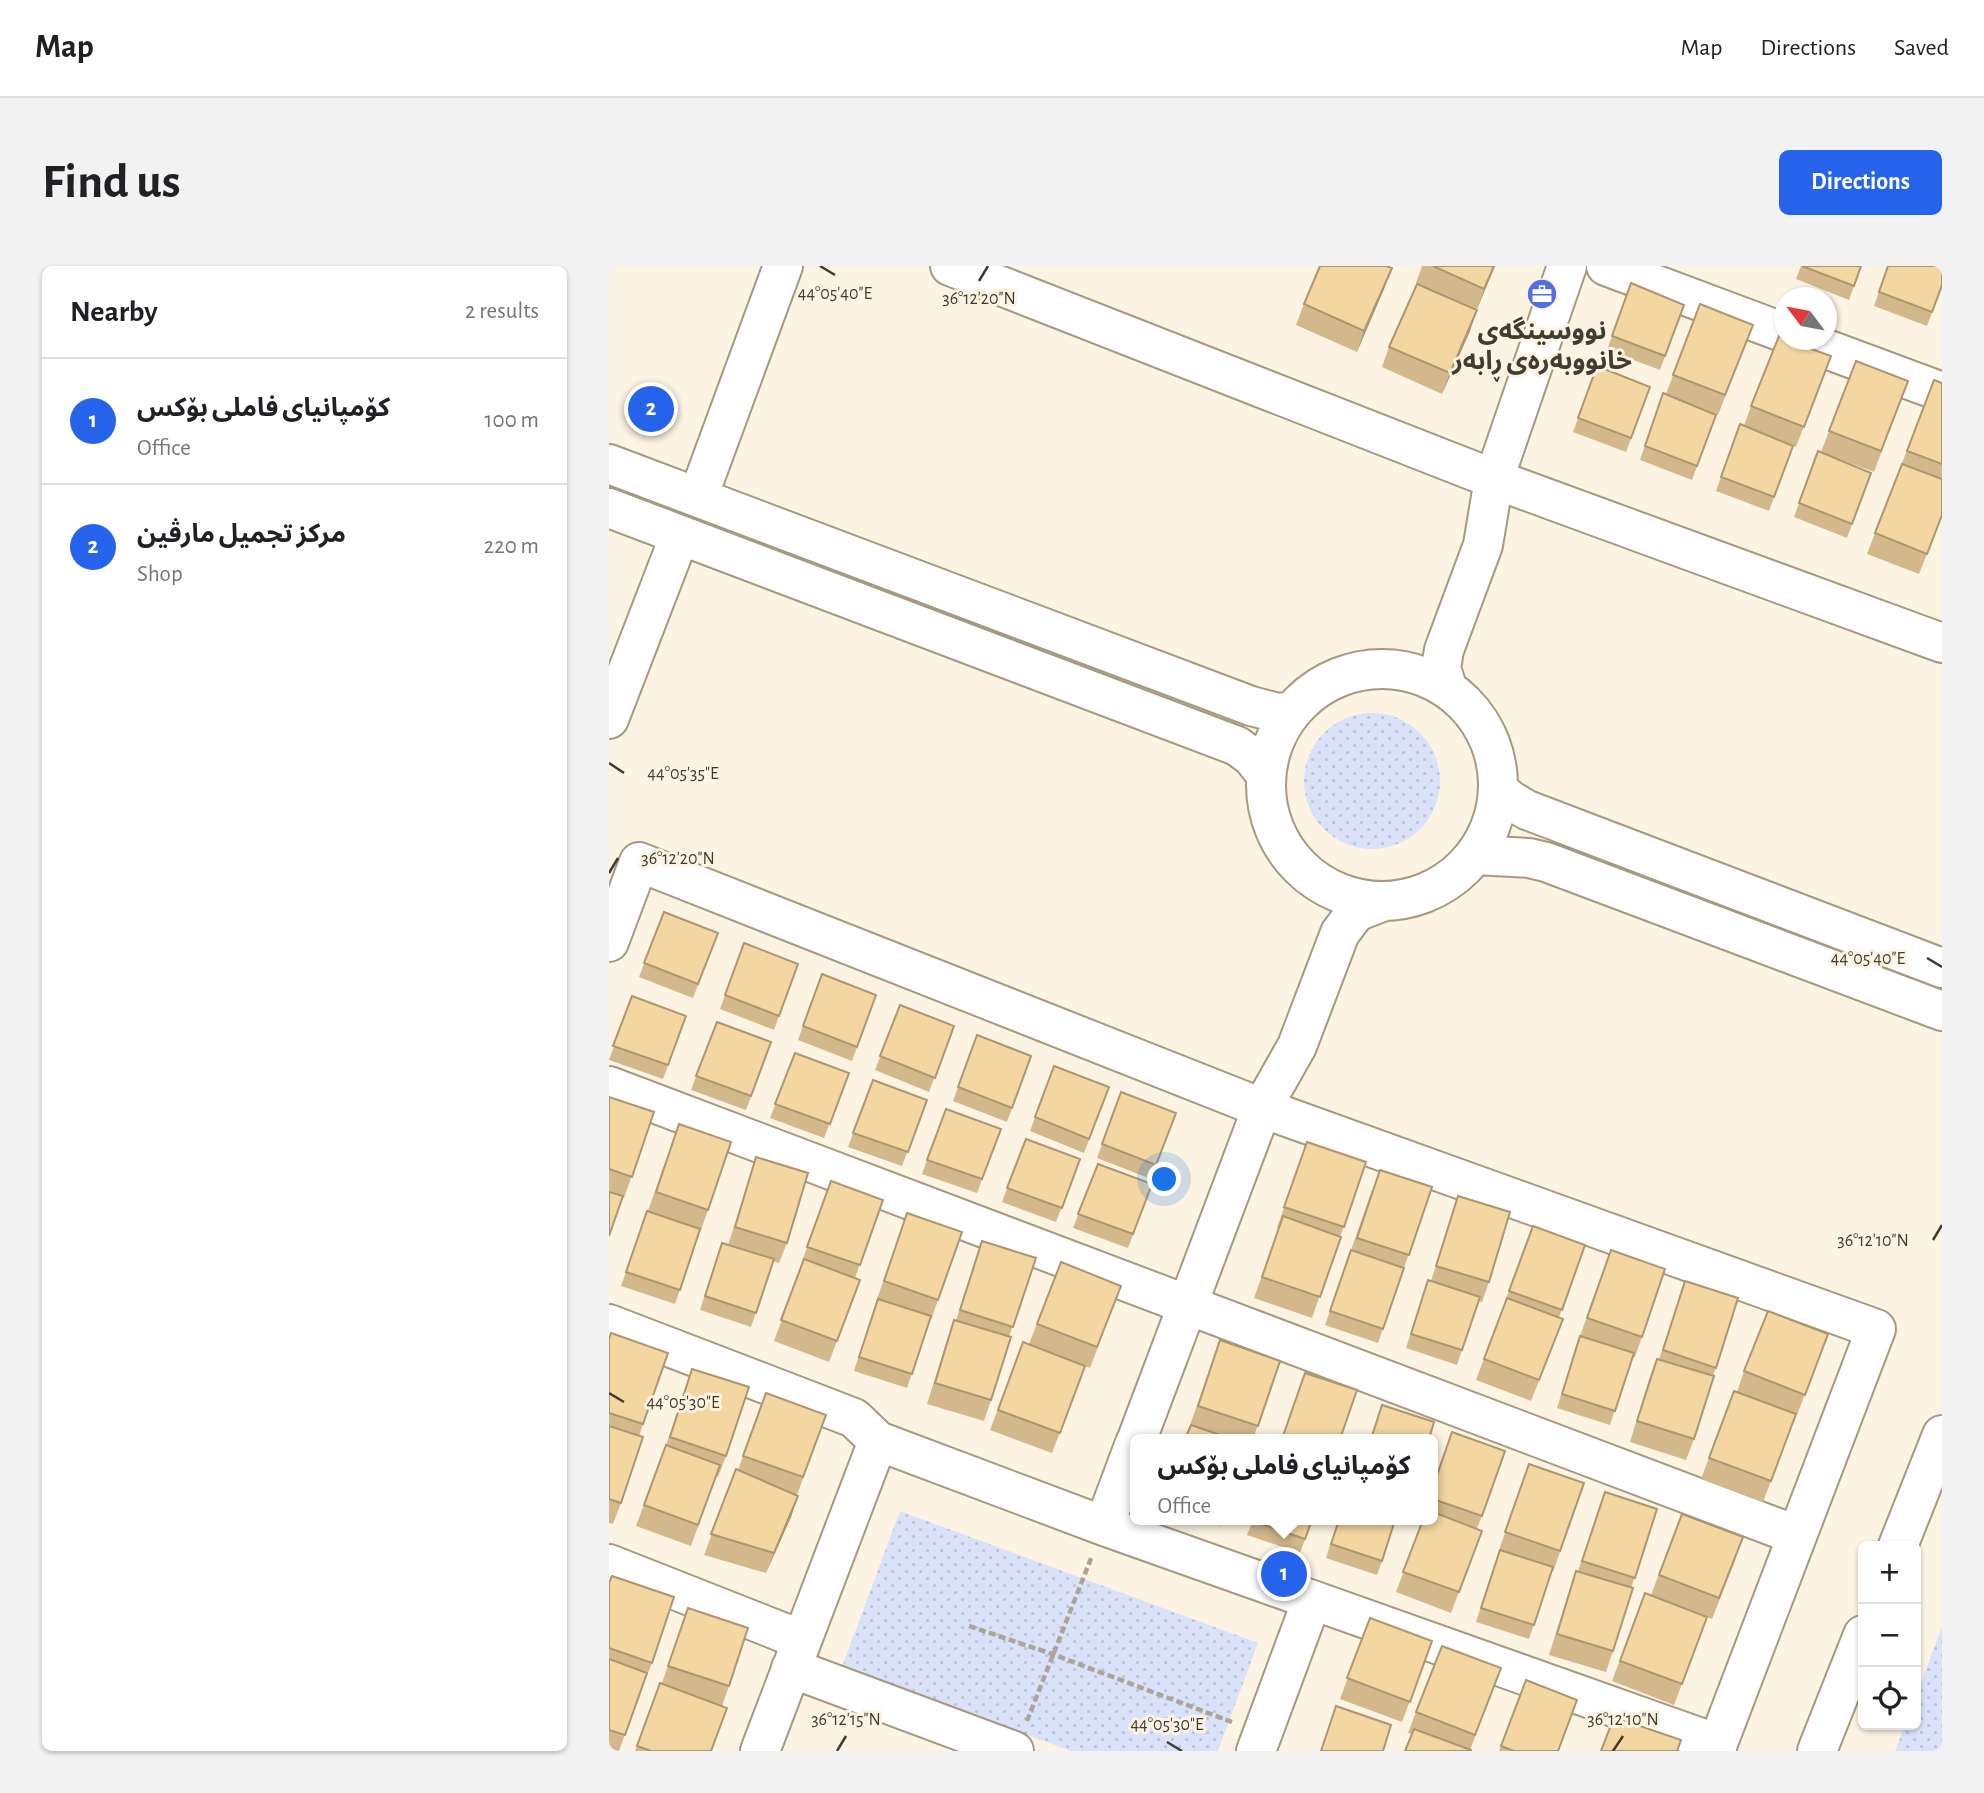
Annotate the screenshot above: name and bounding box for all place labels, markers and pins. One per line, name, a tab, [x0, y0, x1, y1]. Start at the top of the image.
office icon: نووسینگەی خانووبەرەی ڕابەر	[1525, 277, 1559, 311]
place label: نووسینگەی خانووبەرەی ڕابەر	[1451, 316, 1632, 382]
pin: 2	[628, 383, 674, 435]
pin: 1	[1261, 1548, 1307, 1600]

